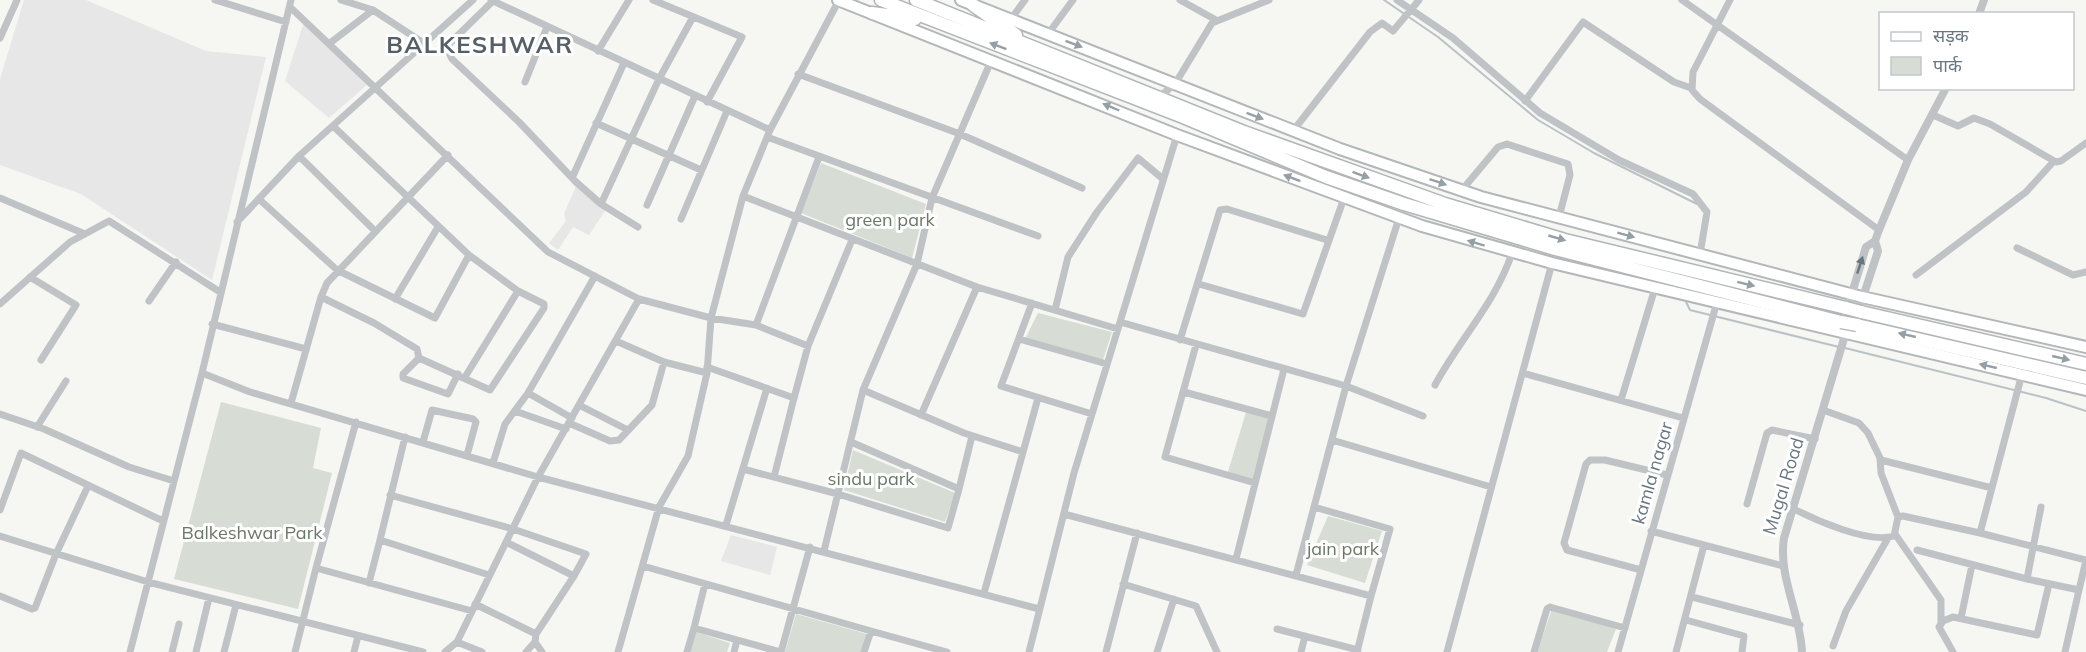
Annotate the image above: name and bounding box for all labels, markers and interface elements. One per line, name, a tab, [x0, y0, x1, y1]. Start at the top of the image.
legend	[1879, 12, 2074, 90]
text: सड़क	[1933, 24, 1970, 47]
district label: BALKESHWAR	[386, 29, 574, 59]
one-way arrow	[1065, 39, 1083, 49]
one-way arrow	[989, 41, 1007, 50]
text: पार्क	[1933, 54, 1963, 77]
one-way arrow	[1102, 101, 1120, 111]
one-way arrow	[1246, 112, 1264, 121]
one-way arrow	[1352, 170, 1370, 180]
one-way arrow	[1283, 173, 1301, 183]
one-way arrow	[1430, 178, 1448, 188]
park label: green park	[845, 208, 935, 231]
one-way arrow	[1617, 231, 1635, 240]
one-way arrow	[1548, 234, 1566, 243]
one-way arrow	[1467, 238, 1485, 247]
one-way arrow	[1856, 256, 1865, 274]
one-way arrow	[1737, 279, 1755, 289]
one-way arrow	[1897, 330, 1916, 340]
one-way arrow	[2052, 353, 2070, 363]
one-way arrow	[1979, 361, 1998, 371]
street label: kamla nagar	[1626, 419, 1678, 527]
street label: Mugal Road	[1757, 435, 1809, 537]
park label: sindu park	[827, 467, 915, 490]
park label: Balkeshwar Park	[182, 521, 323, 544]
park label: jain park	[1305, 537, 1380, 560]

